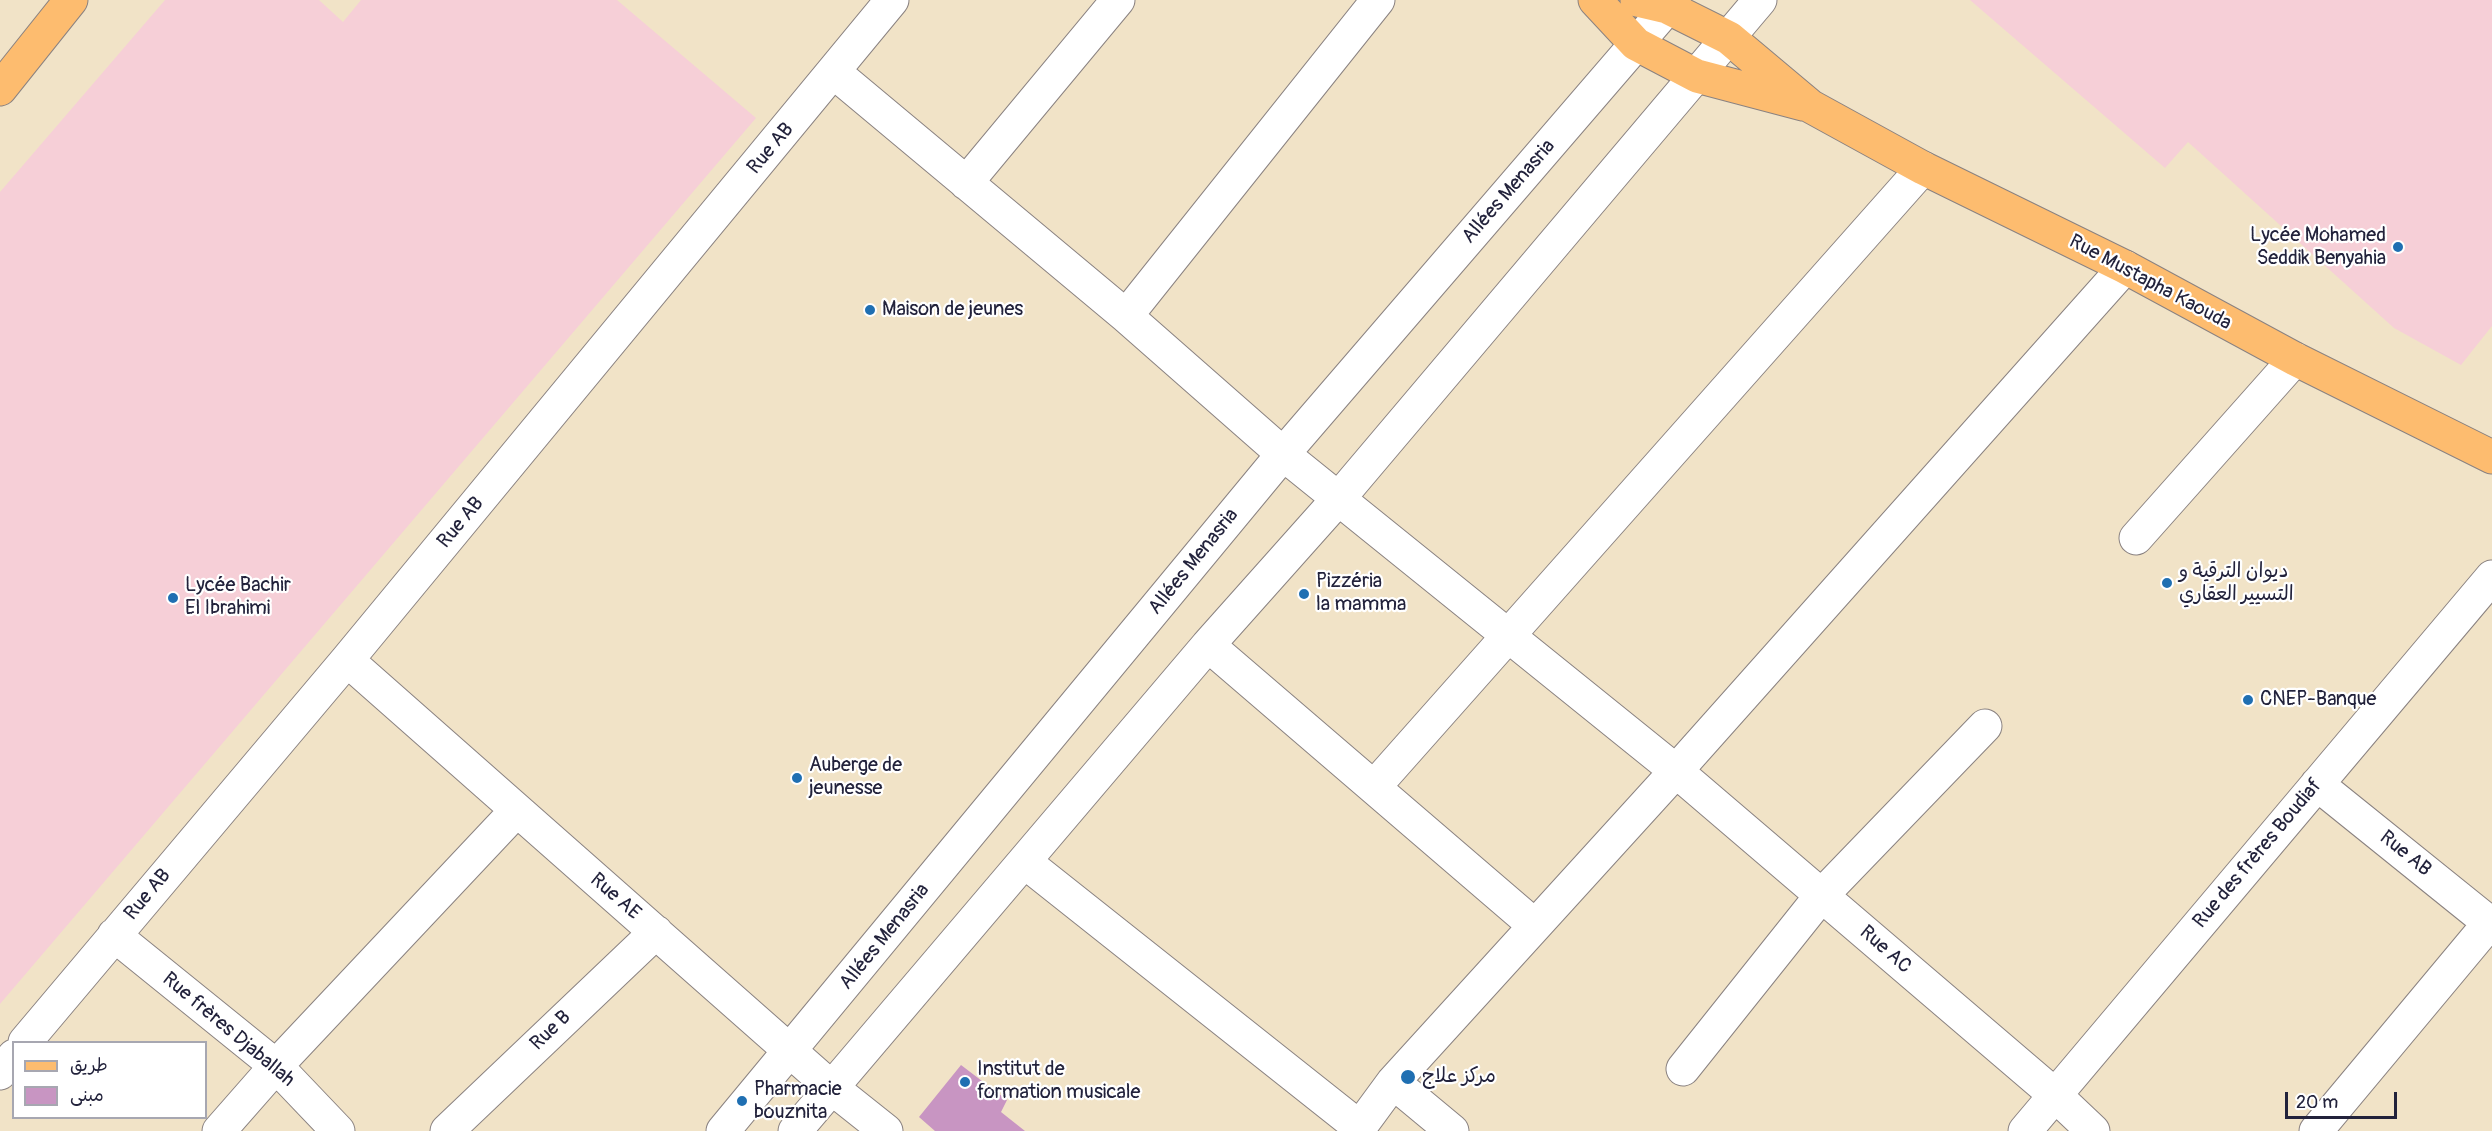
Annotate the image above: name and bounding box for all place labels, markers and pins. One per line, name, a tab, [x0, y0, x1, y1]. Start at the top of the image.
place label: Lycée Mohamed Seddik Benyahia	[2250, 224, 2386, 271]
marker: Lycée Mohamed Seddik Benyahia	[2391, 240, 2405, 254]
place label: Maison de jeunes	[882, 298, 1023, 322]
marker: Maison de jeunes	[863, 303, 877, 317]
place label: ديوان الترقية و التسيير العقاري	[2179, 560, 2294, 607]
place label: Pizzéria la mamma	[1316, 570, 1406, 617]
place label: Lycée Bachir El Ibrahimi	[185, 574, 291, 621]
marker: ديوان الترقية و التسيير العقاري	[2160, 576, 2174, 590]
marker: Pizzéria la mamma	[1297, 587, 1311, 601]
marker: Lycée Bachir El Ibrahimi	[166, 591, 180, 605]
place label: CNEP-Banque	[2260, 688, 2376, 712]
marker: CNEP-Banque	[2241, 693, 2255, 707]
place label: Auberge de jeunesse	[809, 754, 902, 801]
marker: Auberge de jeunesse	[790, 771, 804, 785]
place label: Institut de formation musicale	[977, 1058, 1140, 1105]
place label: مركز علاج	[1422, 1065, 1496, 1089]
marker: مركز علاج	[1399, 1068, 1417, 1086]
marker: Institut de formation musicale	[958, 1075, 972, 1089]
place label: Pharmacie bouznita	[754, 1078, 841, 1125]
marker: Pharmacie bouznita	[735, 1094, 749, 1108]

